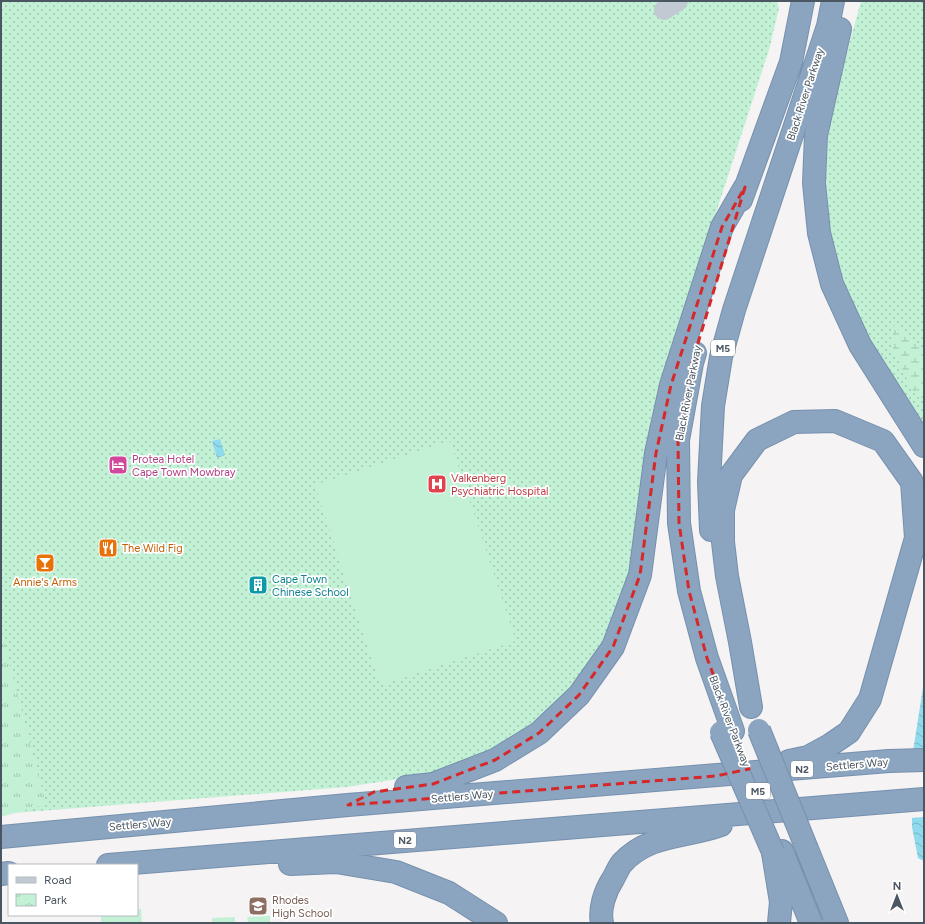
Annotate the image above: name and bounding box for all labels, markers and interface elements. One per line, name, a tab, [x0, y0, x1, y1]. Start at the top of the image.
street label: Black River Parkway	[784, 46, 827, 142]
road number: M5	[711, 340, 735, 356]
street label: Black River Parkway	[673, 344, 704, 442]
place label: Protea Hotel Cape Town Mowbray	[132, 453, 236, 479]
hotel icon: Protea Hotel Cape Town Mowbray	[107, 454, 129, 476]
place label: Valkenberg Psychiatric Hospital	[451, 472, 548, 498]
hospital icon: Valkenberg Psychiatric Hospital	[426, 473, 448, 495]
restaurant icon: The Wild Fig	[97, 537, 119, 559]
place label: The Wild Fig	[122, 542, 183, 555]
bar icon: Annie's Arms	[34, 552, 56, 574]
place label: Cape Town Chinese School	[272, 573, 349, 599]
building icon: Cape Town Chinese School	[247, 574, 269, 596]
place label: Annie's Arms	[13, 576, 77, 589]
street label: Black River Parkway	[706, 674, 753, 769]
street label: Settlers Way	[825, 755, 889, 774]
road number: N2	[791, 761, 813, 777]
road number: M5	[746, 783, 770, 799]
street label: Settlers Way	[430, 787, 494, 806]
street label: Settlers Way	[108, 815, 172, 834]
road number: N2	[394, 832, 416, 848]
legend	[8, 864, 138, 916]
text: Road	[44, 873, 72, 887]
north arrow	[877, 876, 917, 916]
text: N	[893, 880, 901, 893]
text: Park	[44, 893, 67, 907]
place label: Rhodes High School	[272, 894, 332, 920]
school or university icon: Rhodes High School	[247, 895, 269, 917]

